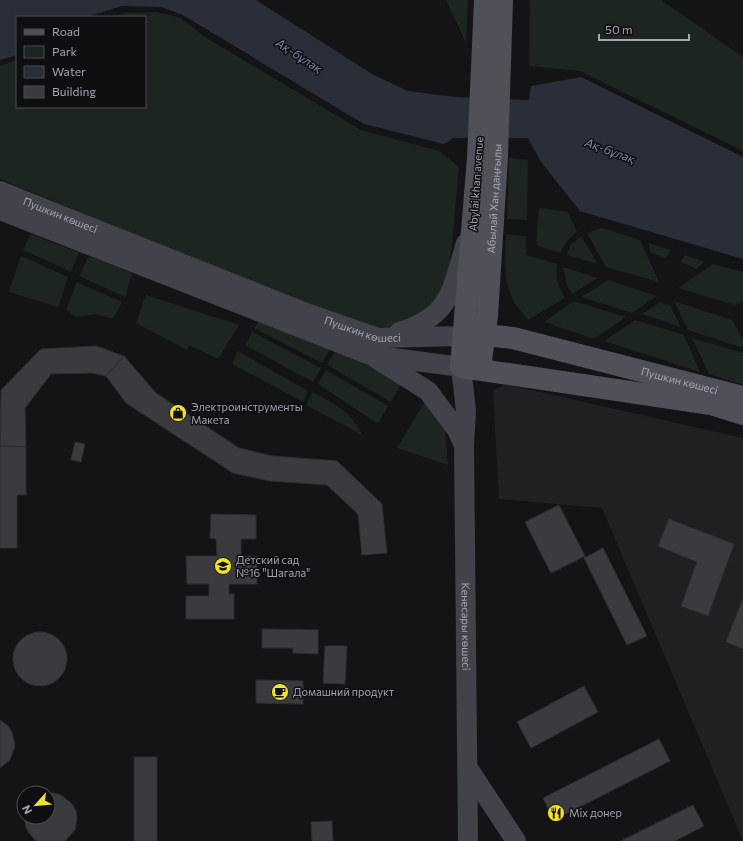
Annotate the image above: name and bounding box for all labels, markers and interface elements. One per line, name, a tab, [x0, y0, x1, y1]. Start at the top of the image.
legend	[16, 16, 146, 108]
scale bar	[599, 16, 689, 42]
text: 50 m	[605, 22, 633, 36]
text: Road	[52, 24, 80, 38]
water label: Ақ-бұлақ	[273, 34, 326, 76]
text: Park	[52, 44, 78, 58]
text: Water	[52, 64, 86, 78]
text: Building	[52, 84, 96, 98]
water label: Ақ-бұлақ	[582, 134, 638, 166]
street label: Abylai khan avenue	[466, 136, 485, 232]
street label: Абылай Хан даңғылы	[484, 144, 503, 254]
street label: Пушкин көшесі	[21, 194, 100, 235]
street label: Пушкин көшесі	[323, 313, 401, 344]
street label: Пушкин көшесі	[640, 364, 720, 396]
place label: Электроинструменты Макета	[191, 400, 303, 426]
shop icon: Электроинструменты Макета	[168, 403, 188, 423]
place label: Детский сад №16 "Шагала"	[236, 553, 310, 579]
school or university icon: Детский сад №16 "Шагала"	[213, 556, 233, 576]
street label: Кенесары көшесі	[459, 582, 473, 671]
cafe icon: Домашний продукт	[270, 682, 290, 702]
place label: Домашний продукт	[293, 685, 394, 698]
north arrow	[16, 785, 56, 825]
text: N	[19, 803, 34, 816]
restaurant icon: Mix донер	[546, 803, 566, 823]
place label: Mix донер	[569, 806, 622, 819]

